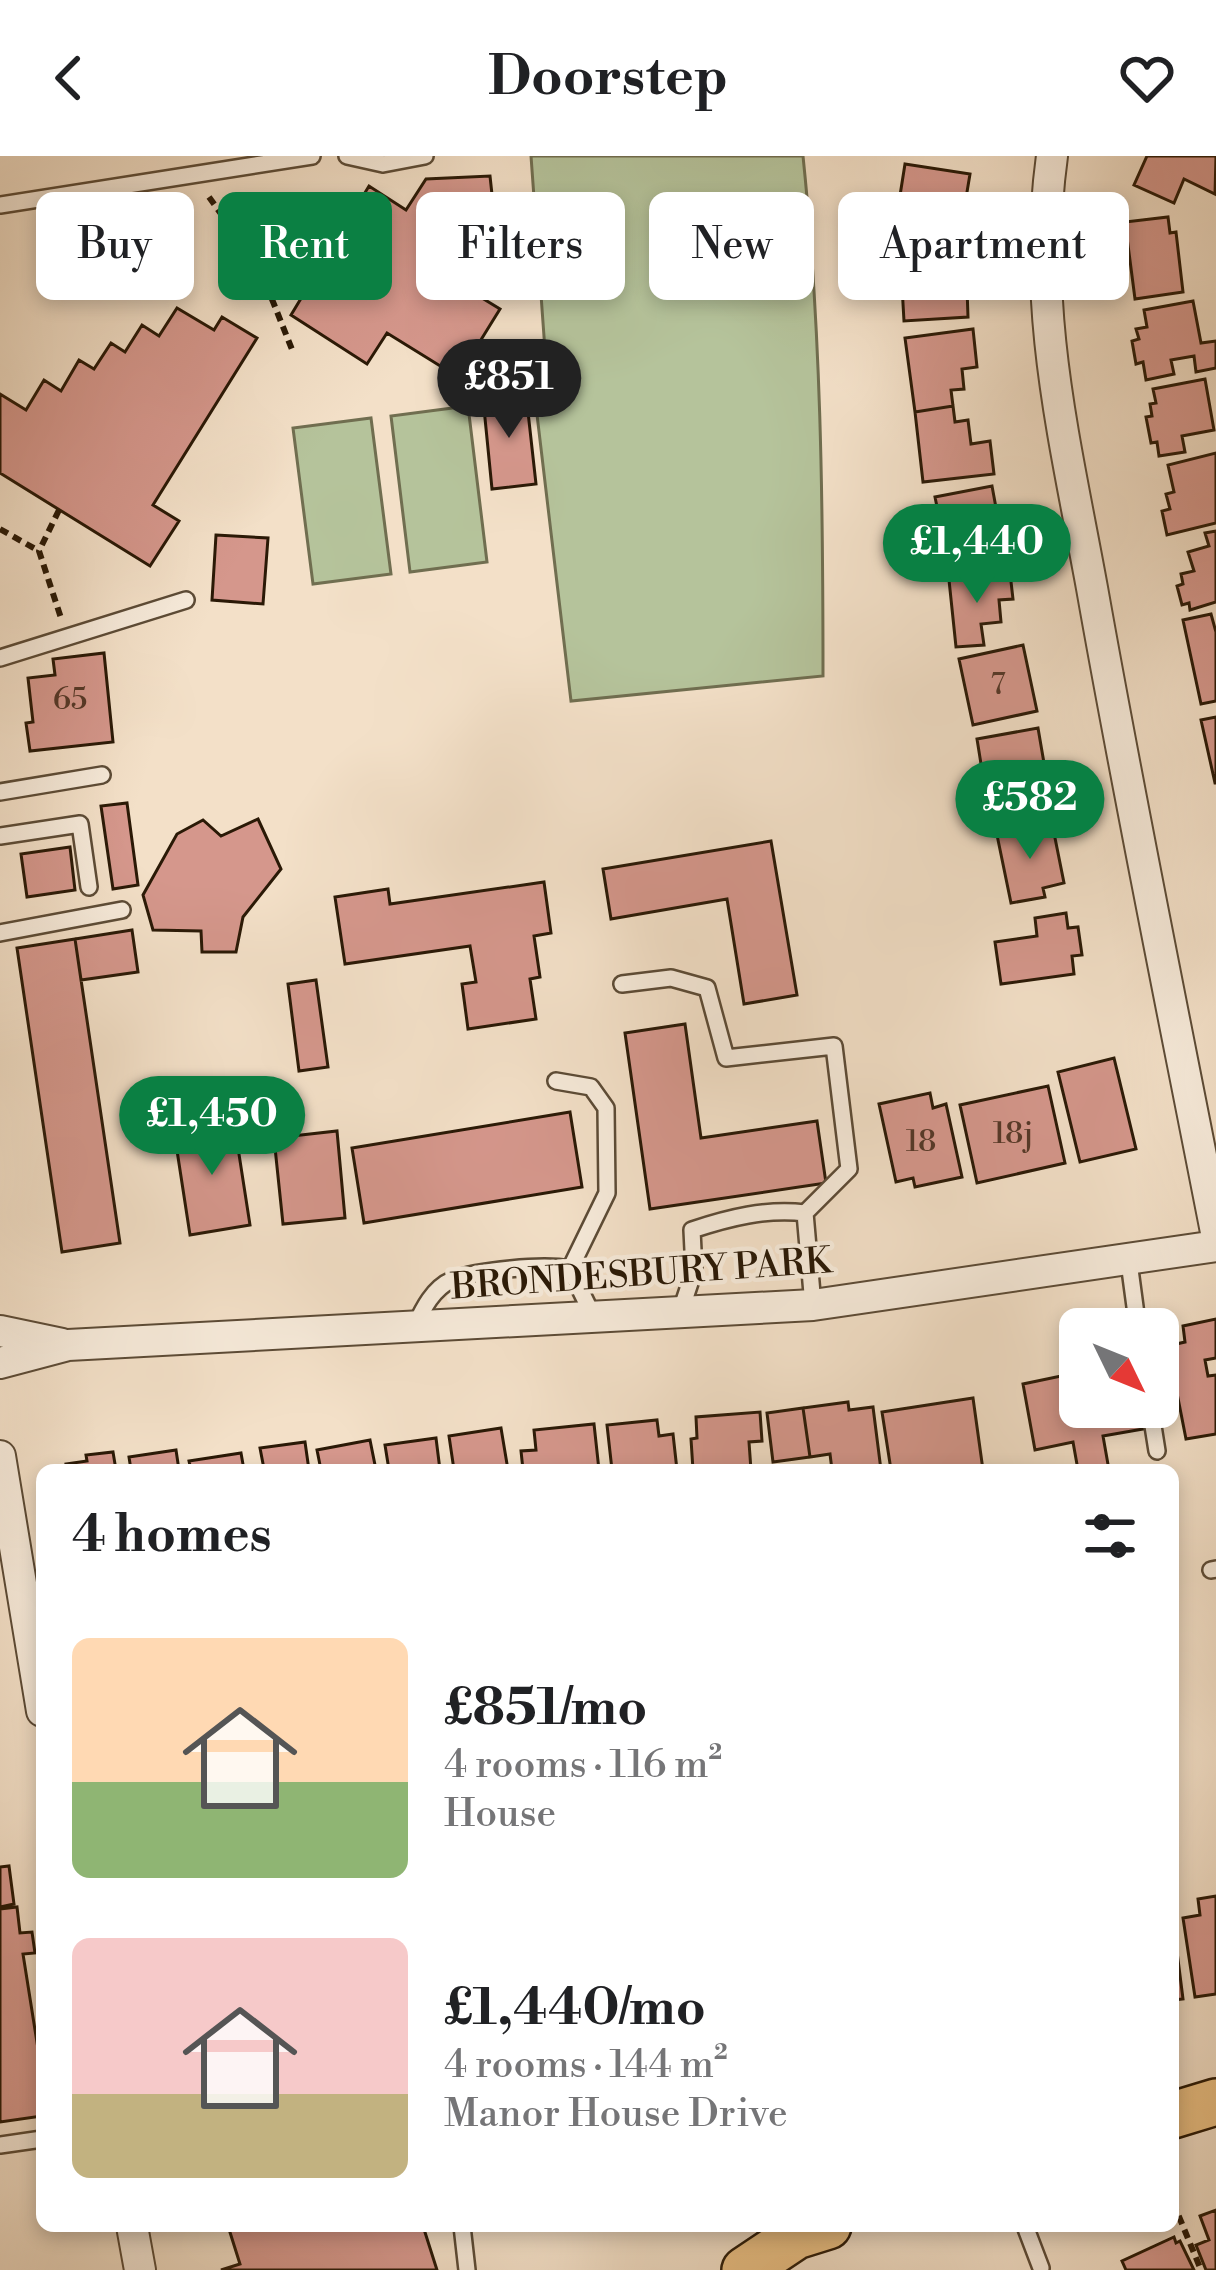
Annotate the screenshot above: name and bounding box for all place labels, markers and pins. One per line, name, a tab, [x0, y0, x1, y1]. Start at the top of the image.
pin: £851	[438, 339, 580, 441]
pin: £1,440	[879, 504, 1075, 606]
pin: £582	[959, 760, 1101, 862]
pin: £1,450	[114, 1076, 310, 1178]

